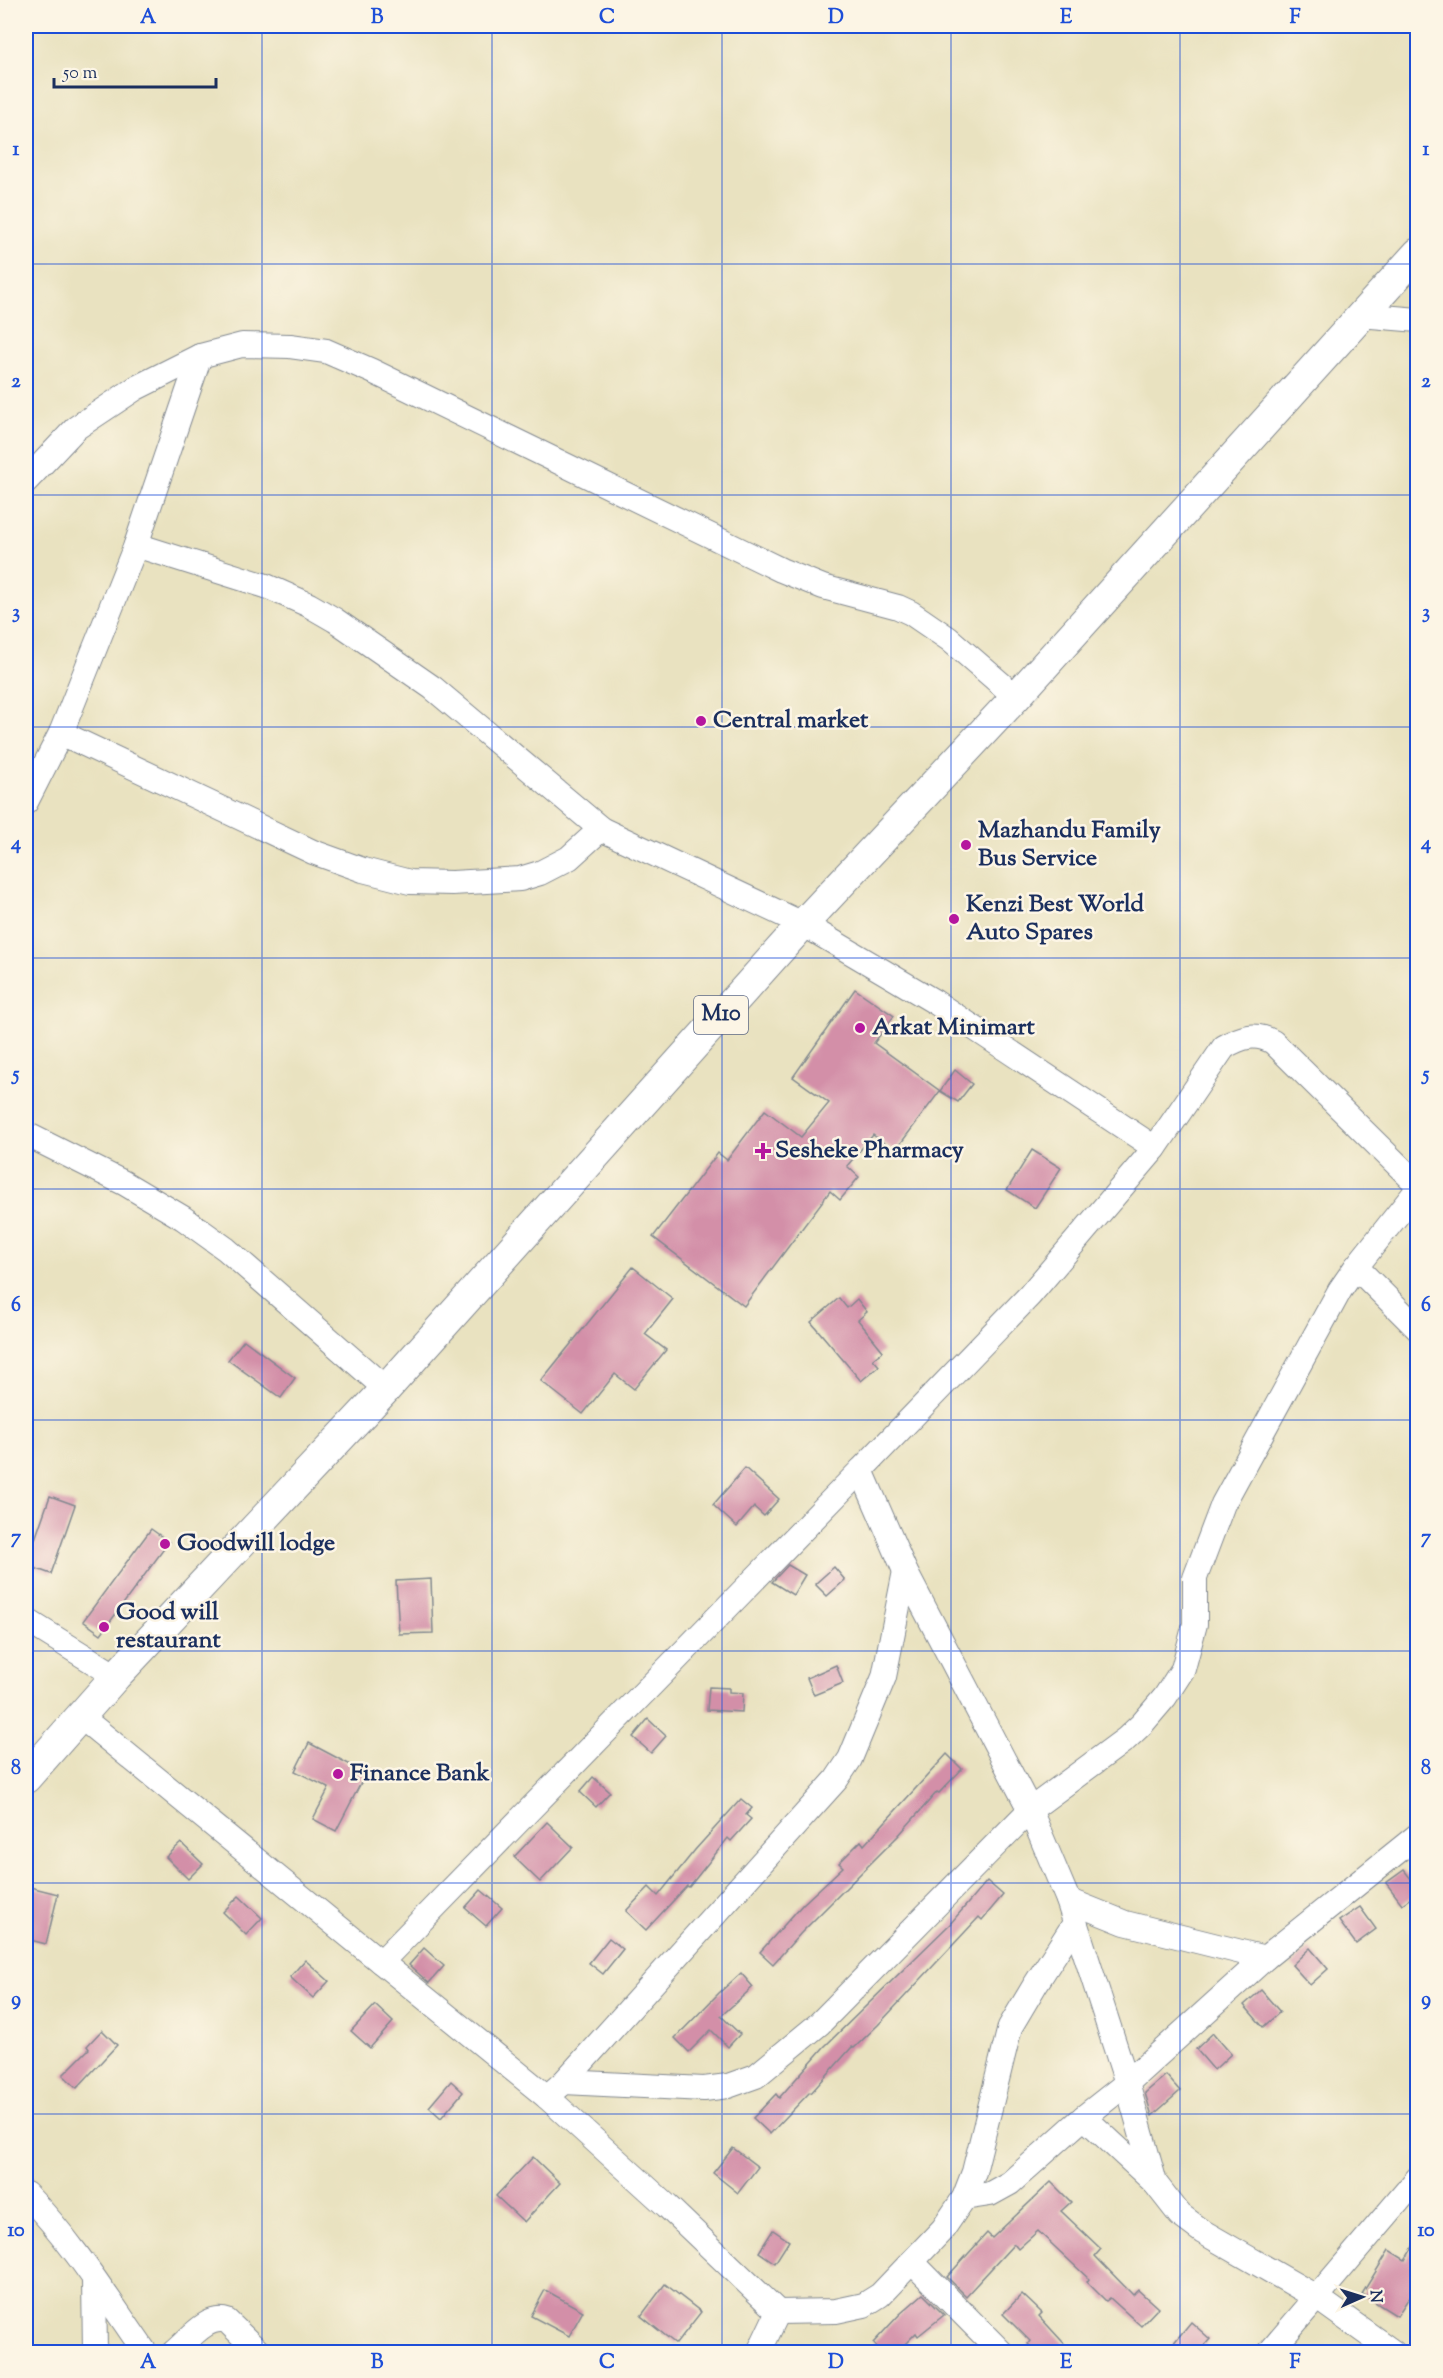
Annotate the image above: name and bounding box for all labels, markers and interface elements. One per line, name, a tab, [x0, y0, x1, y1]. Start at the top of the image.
text: A	[140, 4, 157, 33]
text: B	[371, 4, 384, 33]
text: C	[599, 4, 615, 33]
text: D	[828, 4, 844, 33]
text: E	[1060, 4, 1073, 33]
text: F	[1289, 4, 1301, 33]
scale bar	[54, 51, 216, 89]
text: 50 m	[62, 61, 98, 87]
text: 1	[13, 136, 20, 165]
text: 1	[1423, 136, 1430, 165]
text: 2	[11, 368, 21, 397]
text: 2	[1421, 368, 1431, 397]
text: 3	[12, 599, 20, 628]
text: 3	[1422, 599, 1430, 628]
place label: Central market	[713, 704, 869, 738]
marker: Central market	[694, 714, 708, 728]
place label: Mazhandu Family Bus Service	[978, 814, 1161, 876]
text: 4	[10, 830, 21, 859]
text: 4	[1420, 830, 1431, 859]
marker: Mazhandu Family Bus Service	[959, 838, 973, 852]
place label: Kenzi Best World Auto Spares	[966, 888, 1145, 950]
marker: Kenzi Best World Auto Spares	[947, 912, 961, 926]
road number: M10	[694, 996, 748, 1034]
place label: Arkat Minimart	[872, 1011, 1036, 1045]
marker: Arkat Minimart	[853, 1021, 867, 1035]
text: 5	[11, 1061, 20, 1090]
text: 5	[1421, 1061, 1430, 1090]
place label: Sesheke Pharmacy	[775, 1134, 964, 1168]
marker: Sesheke Pharmacy	[756, 1144, 770, 1158]
text: 6	[11, 1292, 21, 1321]
text: 6	[1421, 1292, 1431, 1321]
text: 7	[11, 1524, 22, 1553]
text: 7	[1421, 1524, 1432, 1553]
place label: Goodwill lodge	[177, 1527, 335, 1561]
marker: Goodwill lodge	[158, 1537, 172, 1551]
place label: Good will restaurant	[116, 1596, 221, 1658]
marker: Good will restaurant	[97, 1620, 111, 1634]
text: 8	[11, 1755, 21, 1784]
text: 8	[1421, 1755, 1431, 1784]
place label: Finance Bank	[350, 1757, 490, 1791]
marker: Finance Bank	[331, 1767, 345, 1781]
text: 9	[11, 1986, 21, 2015]
text: 9	[1421, 1986, 1431, 2015]
text: 10	[7, 2217, 25, 2246]
text: 10	[1417, 2217, 1435, 2246]
north arrow	[1332, 2267, 1392, 2327]
text: N	[1363, 2289, 1386, 2304]
text: A	[140, 2349, 157, 2378]
text: B	[371, 2349, 384, 2378]
text: C	[599, 2349, 615, 2378]
text: D	[828, 2349, 844, 2378]
text: E	[1060, 2349, 1073, 2378]
text: F	[1289, 2349, 1301, 2378]

